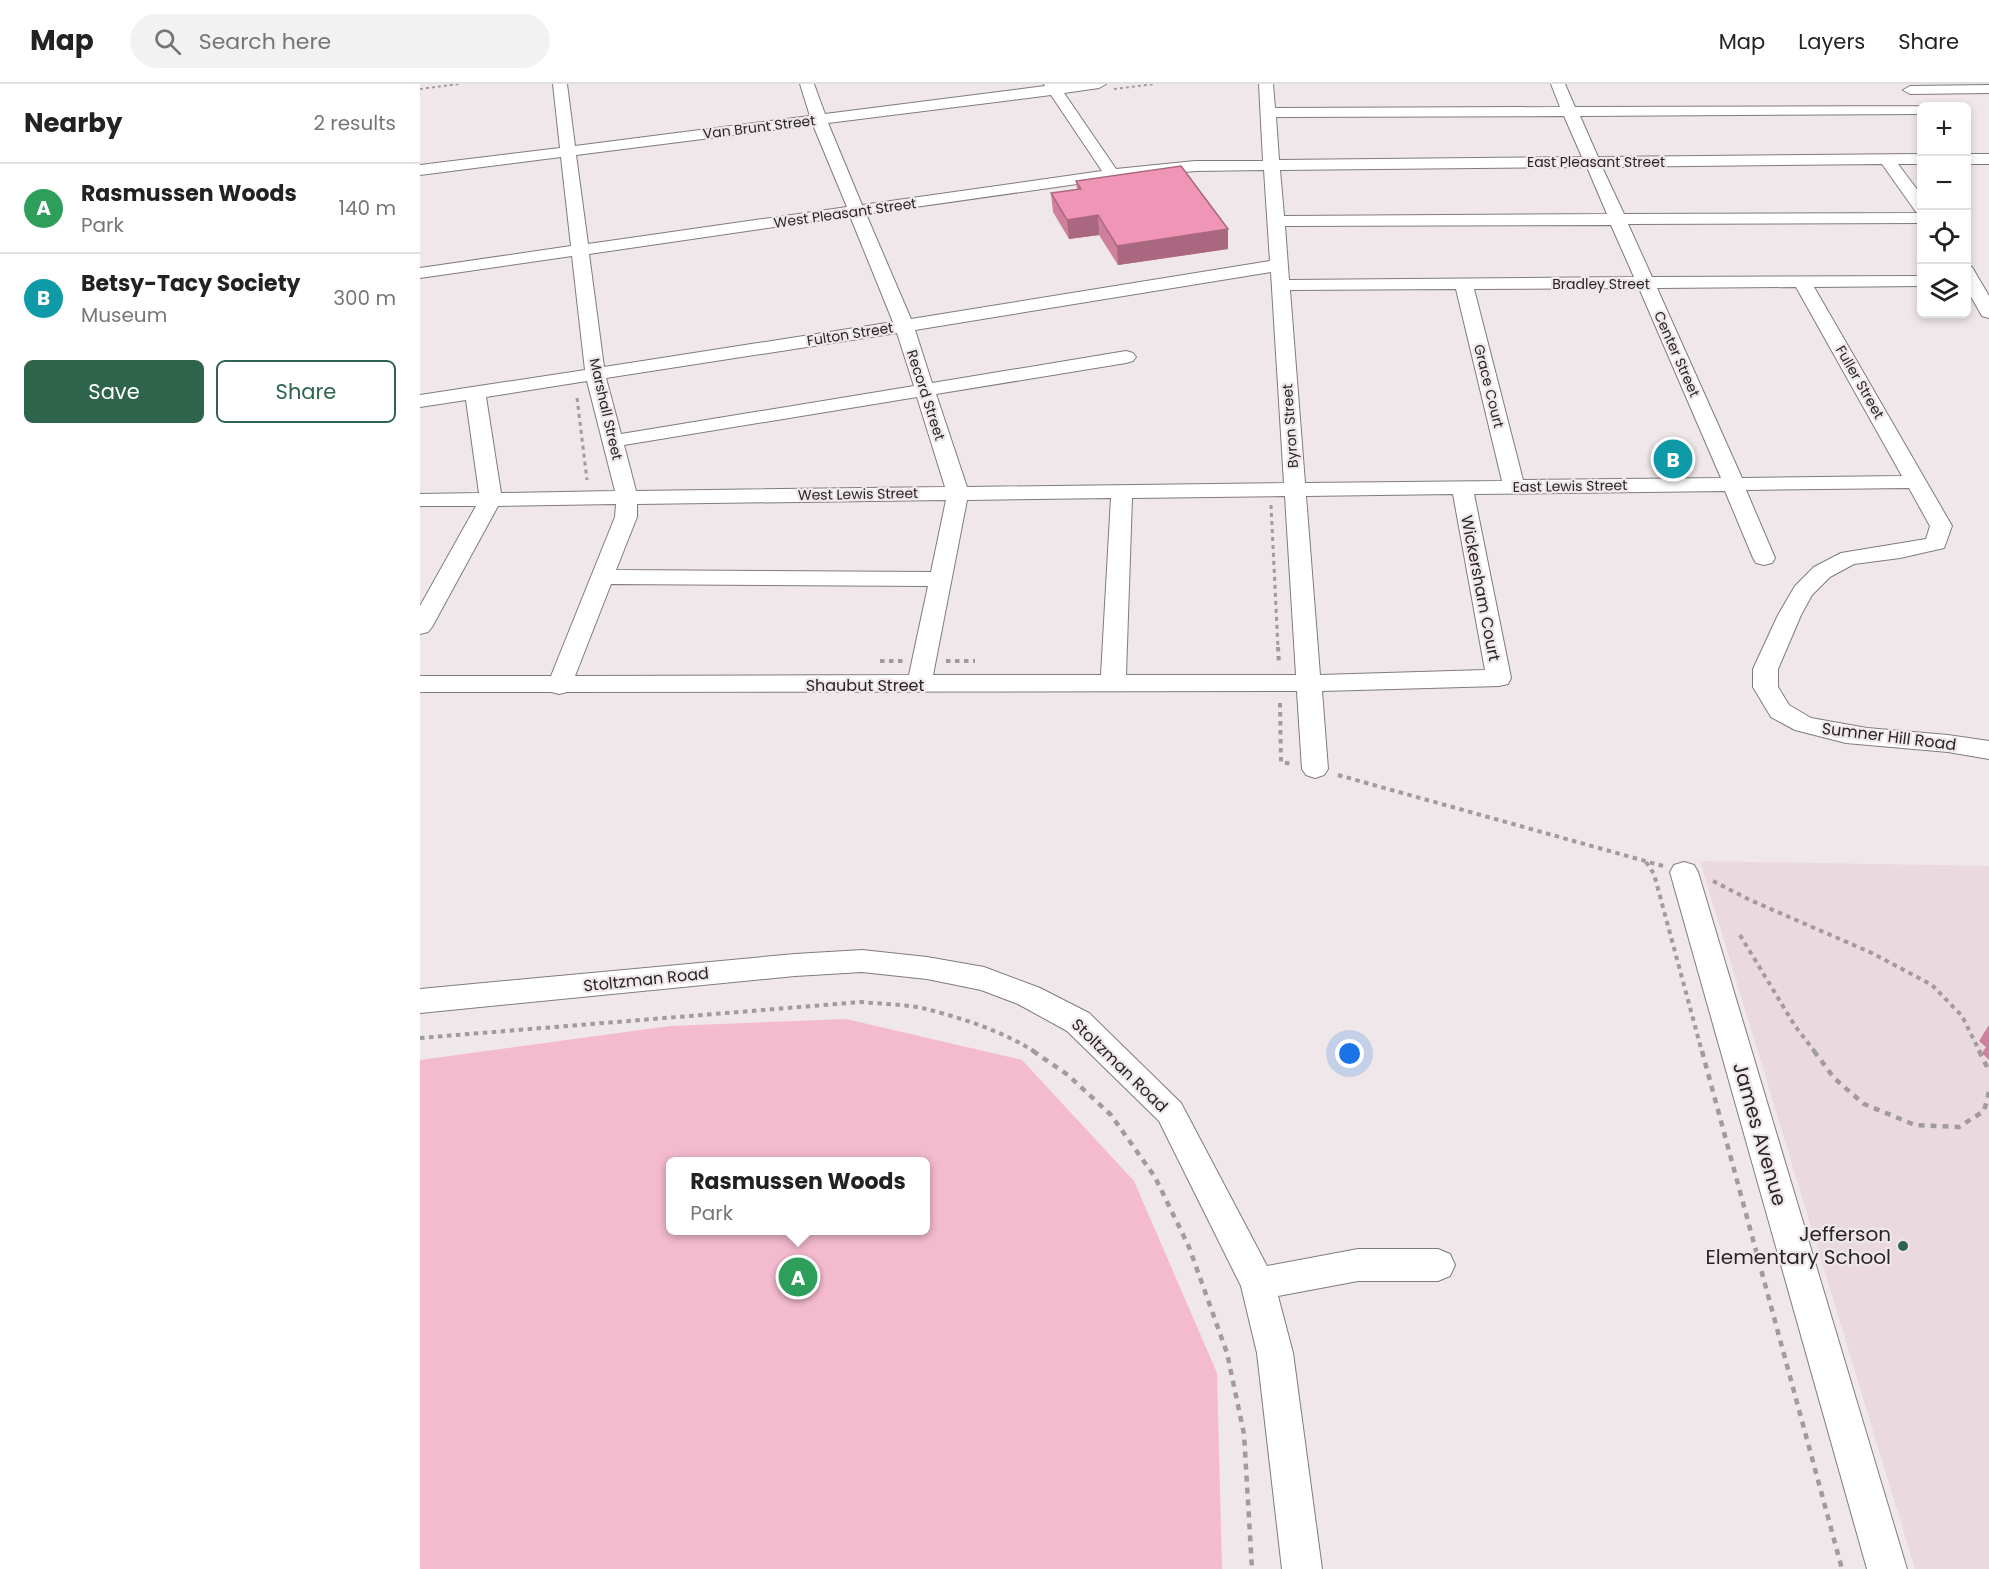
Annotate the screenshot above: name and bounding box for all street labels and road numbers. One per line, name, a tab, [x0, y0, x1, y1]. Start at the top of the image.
street label: Van Brunt Street	[702, 110, 816, 144]
street label: East Pleasant Street	[1527, 152, 1665, 172]
street label: West Pleasant Street	[772, 193, 918, 233]
street label: Bradley Street	[1552, 274, 1650, 294]
street label: Center Street	[1649, 308, 1705, 400]
street label: Fulton Street	[805, 317, 895, 351]
street label: Grace Court	[1469, 342, 1509, 430]
street label: Fuller Street	[1831, 342, 1889, 422]
street label: Record Street	[902, 347, 950, 443]
street label: Marshall Street	[585, 356, 627, 462]
street label: Byron Street	[1277, 383, 1303, 469]
street label: East Lewis Street	[1513, 475, 1627, 497]
street label: West Lewis Street	[798, 483, 918, 505]
street label: Wickersham Court	[1455, 513, 1506, 663]
street label: Shaubut Street	[806, 674, 925, 697]
street label: Sumner Hill Road	[1820, 717, 1957, 756]
street label: Stoltzman Road	[582, 961, 710, 998]
street label: Stoltzman Road	[1066, 1013, 1173, 1117]
street label: James Avenue	[1726, 1059, 1794, 1209]

